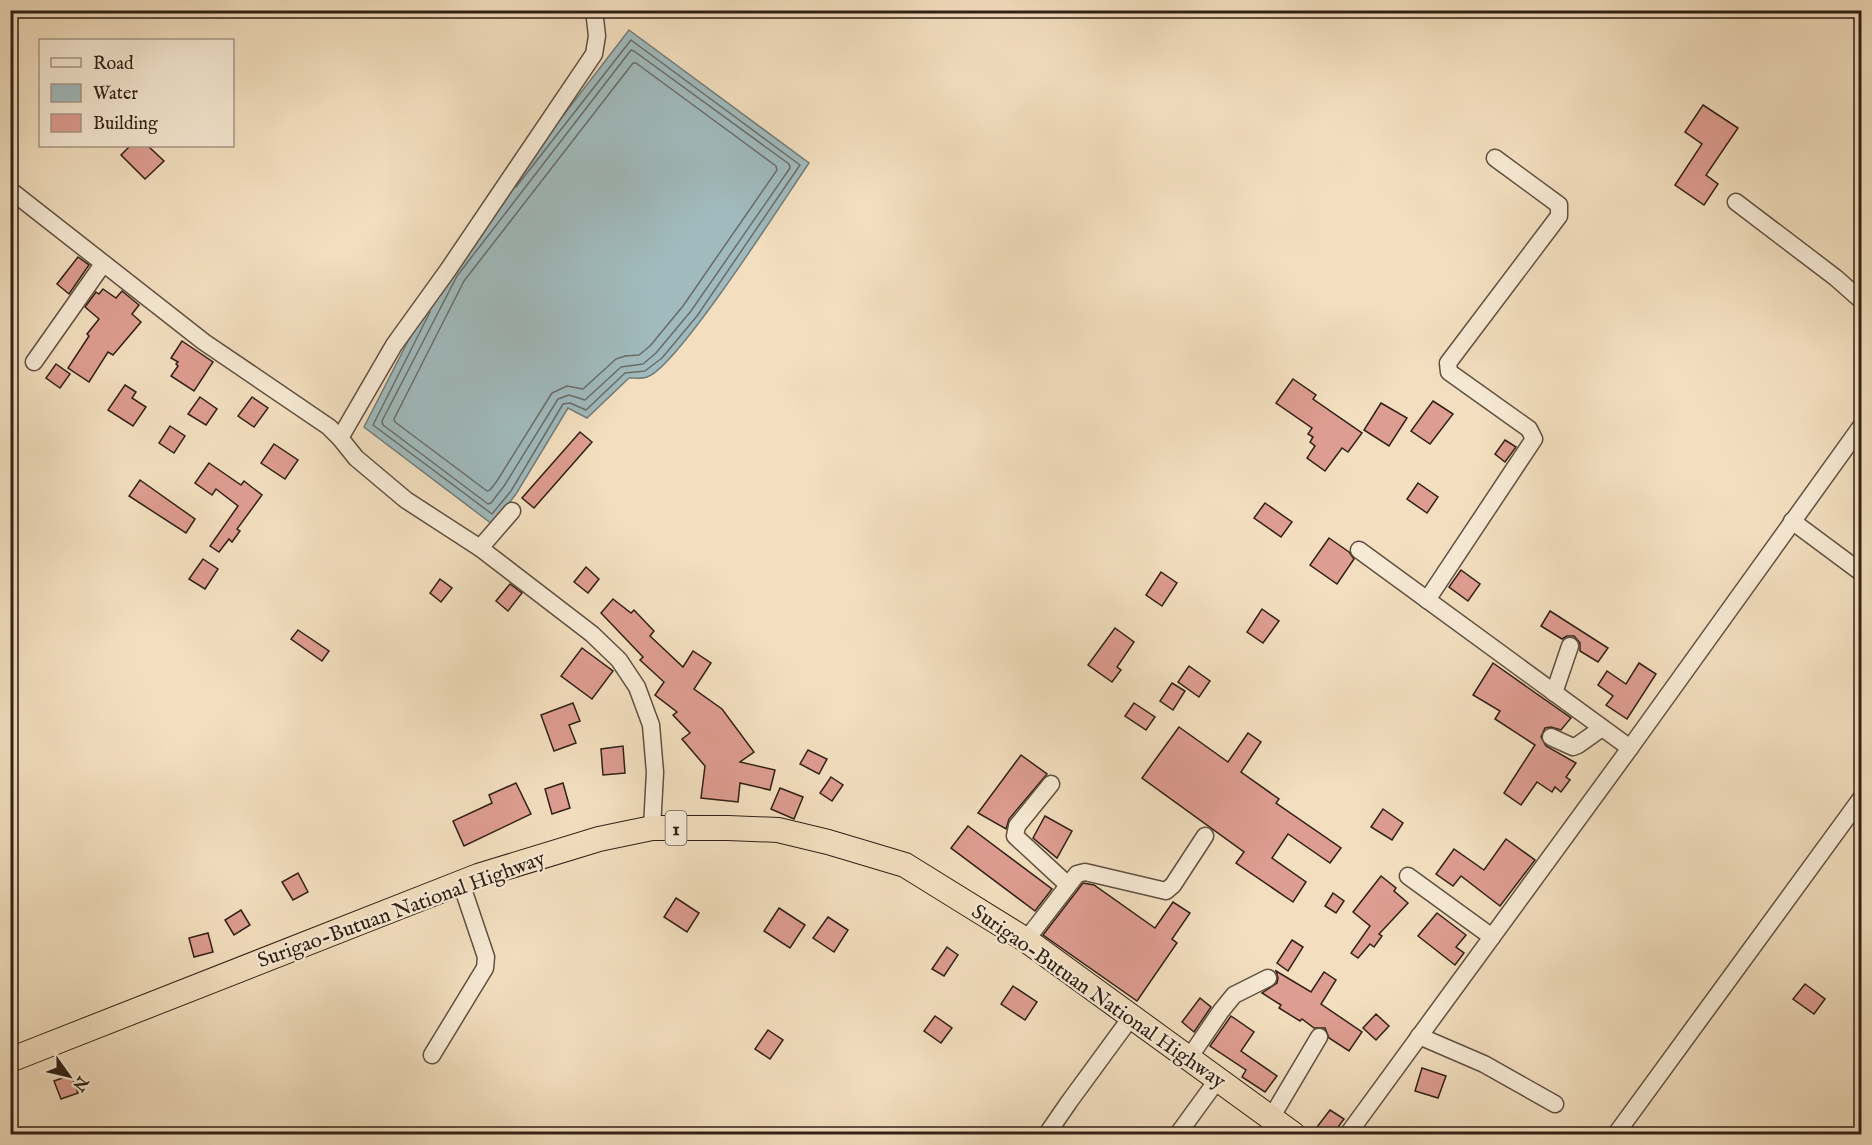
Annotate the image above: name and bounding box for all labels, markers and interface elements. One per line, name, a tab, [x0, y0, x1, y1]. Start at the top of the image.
legend	[39, 39, 234, 147]
text: Road	[93, 53, 134, 76]
text: Water	[93, 83, 138, 106]
text: Building	[93, 113, 158, 136]
road number: 1	[666, 811, 686, 845]
street label: Surigao-Butuan National Highway	[254, 845, 550, 975]
street label: Surigao-Butuan National Highway	[966, 899, 1231, 1096]
north arrow	[39, 1046, 99, 1106]
text: N	[68, 1071, 92, 1095]

